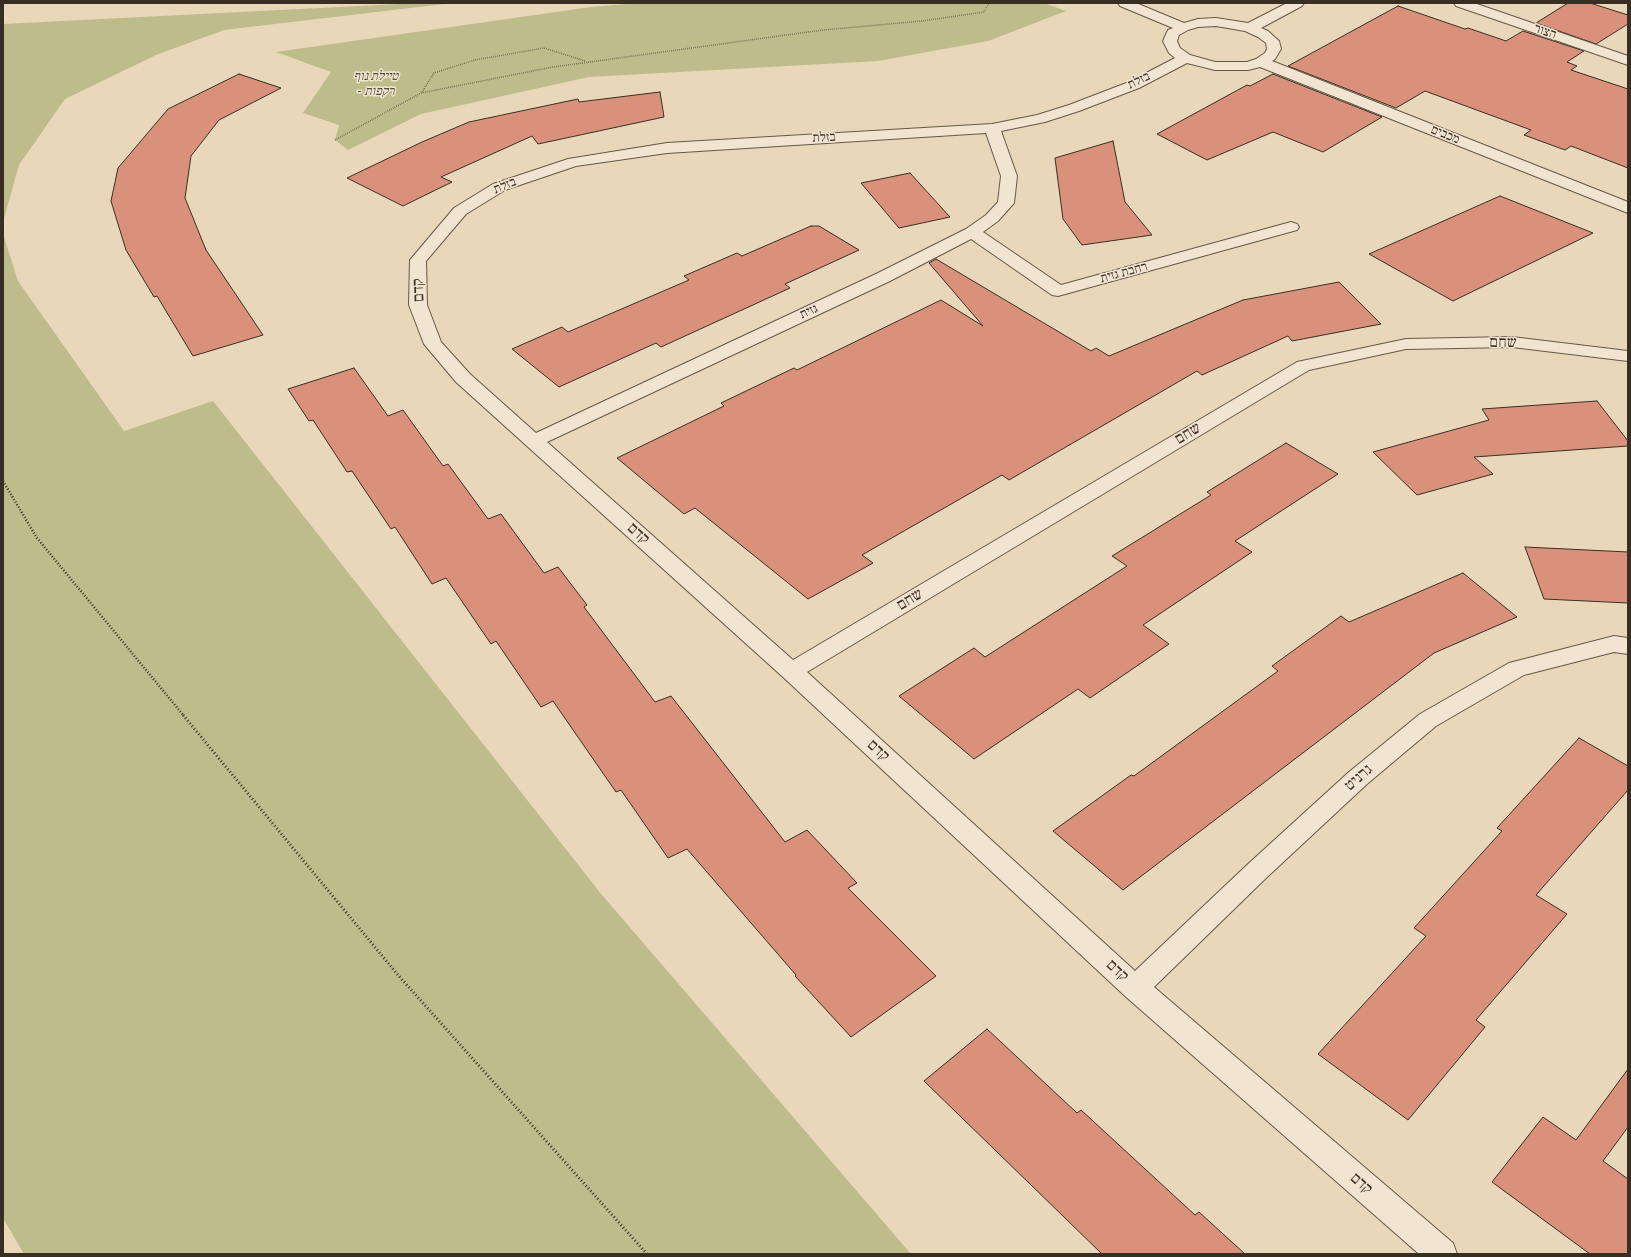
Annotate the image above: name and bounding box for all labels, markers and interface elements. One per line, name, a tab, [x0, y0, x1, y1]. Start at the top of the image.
street label: הצור	[1532, 21, 1558, 43]
park label: טיילת נוף - רקפות	[354, 69, 398, 100]
street label: בזלת	[1125, 69, 1153, 93]
street label: מכבים	[1428, 122, 1462, 148]
street label: בזלת	[812, 130, 836, 146]
street label: בזלת	[491, 174, 519, 198]
street label: רחבת גזית	[1099, 259, 1149, 287]
street label: קדם	[409, 278, 429, 302]
street label: גזית	[797, 301, 821, 323]
street label: שחם	[1489, 333, 1517, 353]
street label: שחם	[1171, 419, 1205, 449]
street label: קדם	[623, 519, 653, 549]
street label: שחם	[893, 585, 927, 615]
street label: קדם	[863, 736, 893, 766]
street label: גרניט	[1341, 761, 1377, 795]
street label: קדם	[1102, 956, 1132, 986]
street label: קדם	[1346, 1169, 1376, 1199]

